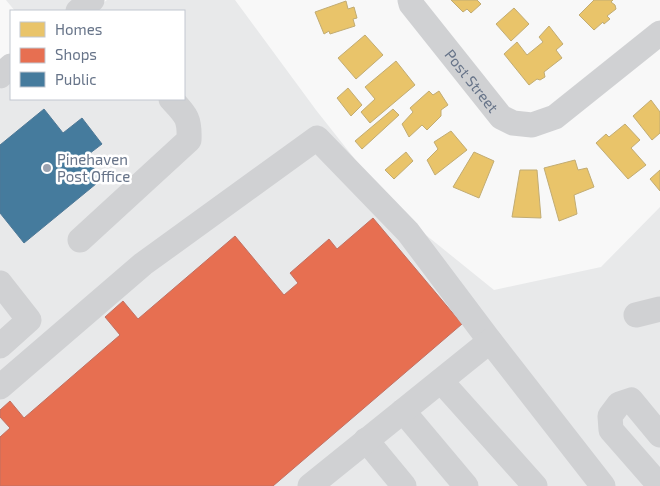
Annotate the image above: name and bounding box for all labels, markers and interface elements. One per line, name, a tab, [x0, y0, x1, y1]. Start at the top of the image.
legend	[10, 10, 185, 100]
text: Homes	[55, 20, 102, 38]
text: Shops	[55, 45, 97, 63]
street label: Post Street	[441, 45, 503, 116]
text: Public	[55, 70, 96, 88]
place label: Pinehaven Post Office	[57, 150, 130, 185]
marker: Pinehaven Post Office	[41, 162, 53, 174]

